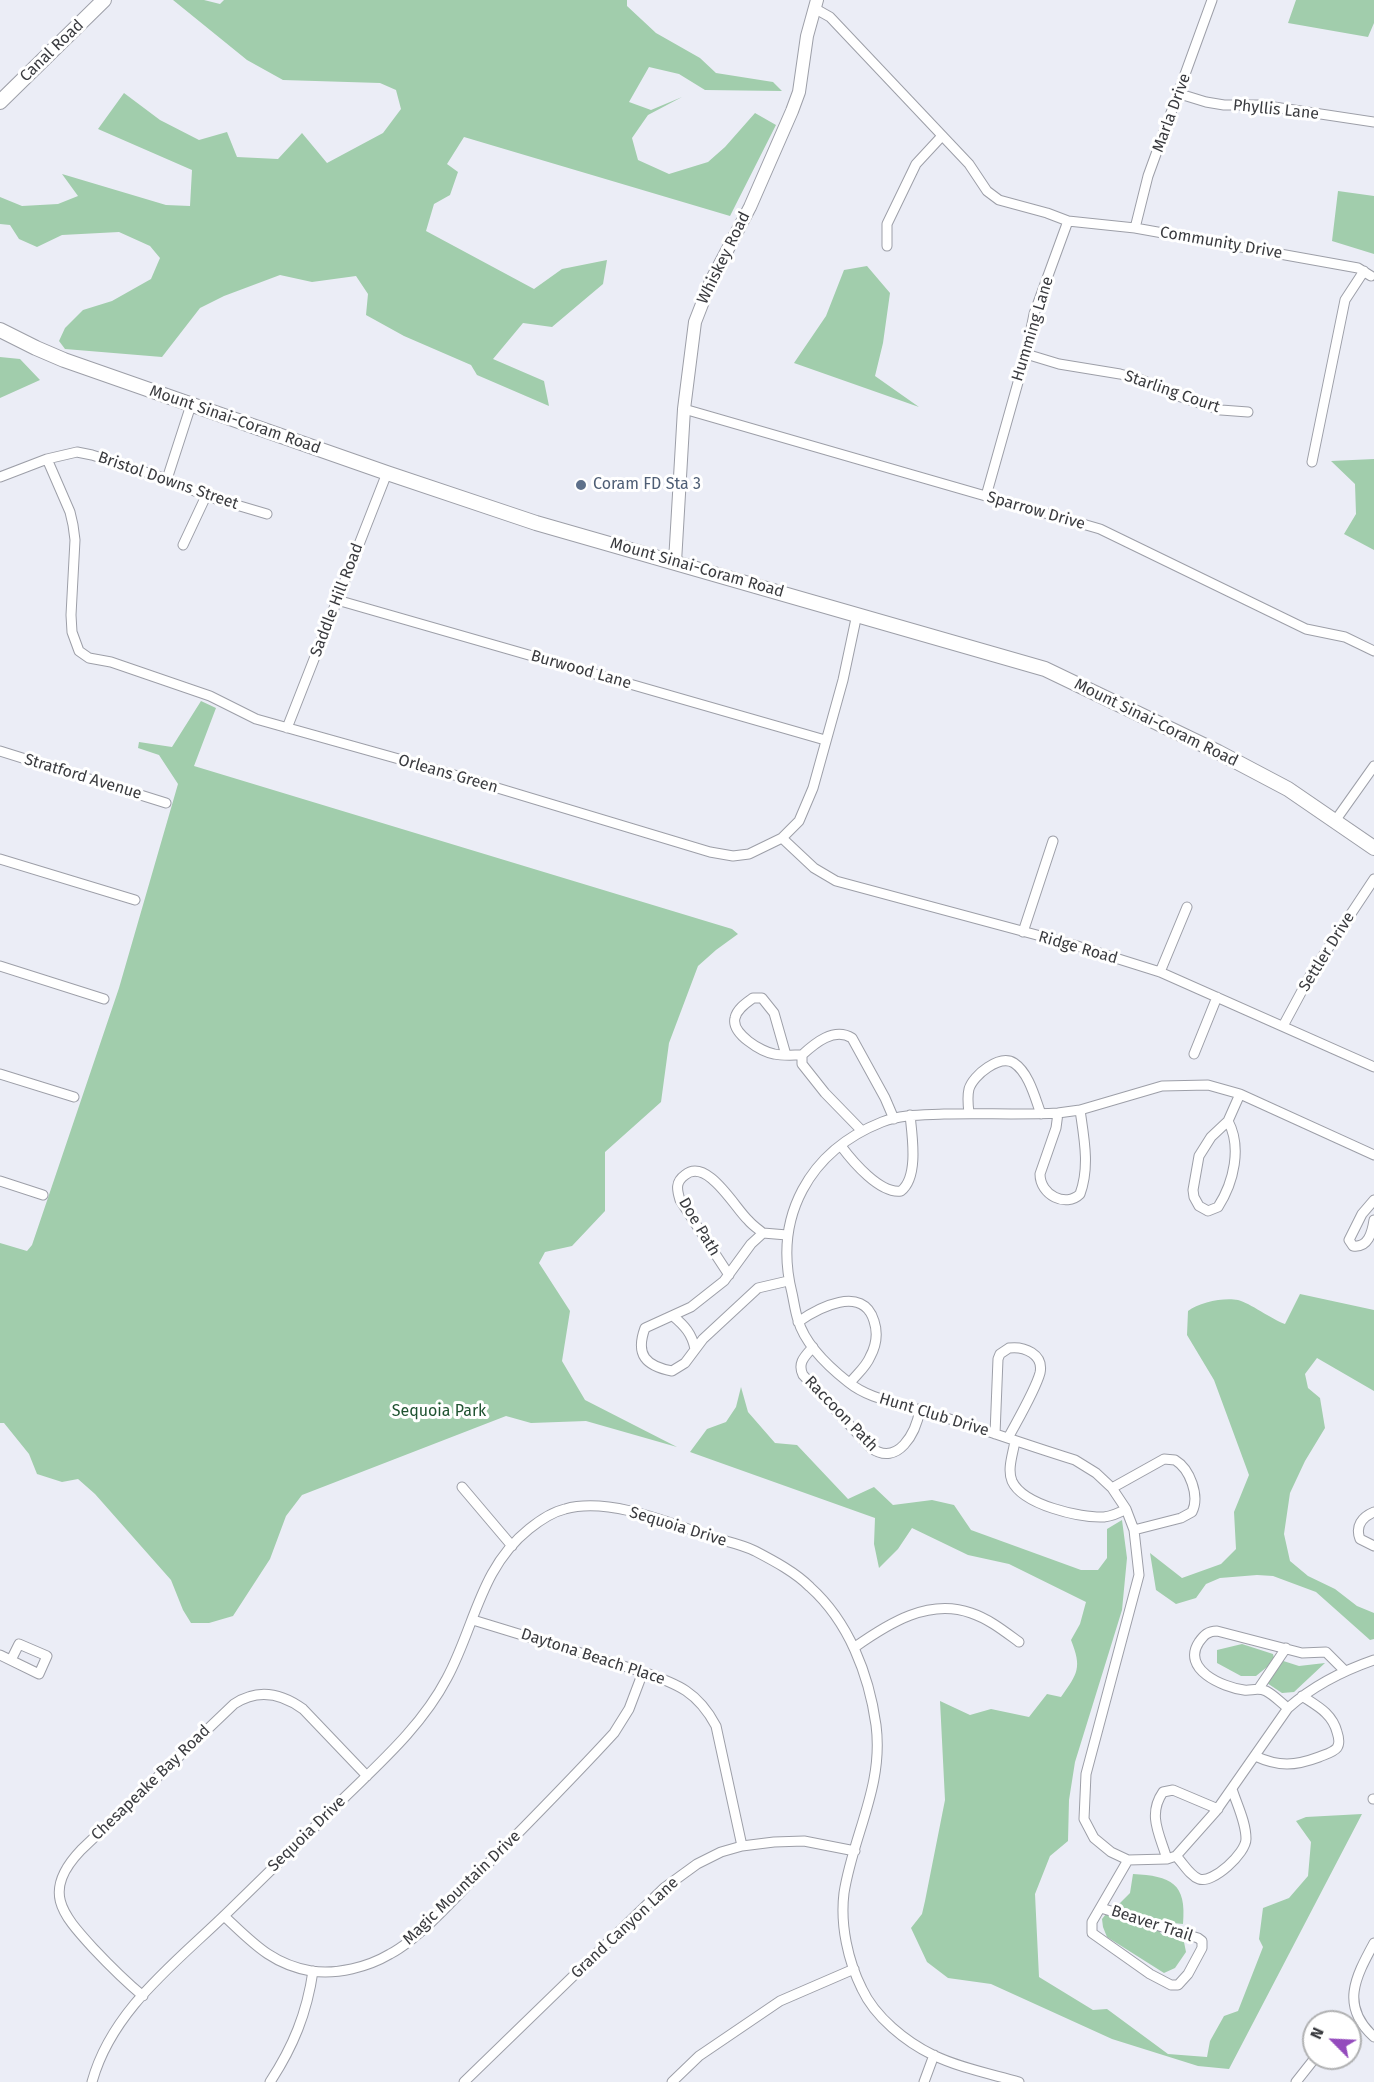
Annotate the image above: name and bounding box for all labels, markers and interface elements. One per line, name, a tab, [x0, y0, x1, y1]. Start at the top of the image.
street label: Canal Road	[16, 16, 88, 86]
street label: Marla Drive	[1149, 71, 1195, 155]
street label: Phyllis Lane	[1232, 96, 1320, 124]
street label: Whiskey Road	[693, 209, 755, 307]
street label: Community Drive	[1158, 223, 1284, 263]
street label: Humming Lane	[1008, 274, 1058, 384]
street label: Starling Court	[1122, 367, 1222, 417]
street label: Mount Sinai-Coram Road	[147, 382, 323, 458]
street label: Bristol Downs Street	[95, 448, 241, 514]
place label: Coram FD Sta 3	[593, 475, 701, 495]
marker: Coram FD Sta 3	[574, 478, 588, 492]
street label: Sparrow Drive	[985, 488, 1087, 534]
street label: Mount Sinai-Coram Road	[608, 534, 786, 602]
street label: Saddle Hill Road	[307, 541, 367, 659]
street label: Burwood Lane	[528, 646, 634, 694]
street label: Mount Sinai-Coram Road	[1071, 675, 1241, 771]
street label: Stratford Avenue	[22, 750, 144, 804]
street label: Orleans Green	[396, 751, 500, 797]
street label: Settler Drive	[1295, 909, 1359, 995]
street label: Ridge Road	[1036, 928, 1120, 968]
street label: Doe Path	[674, 1194, 724, 1260]
street label: Raccoon Path	[800, 1372, 882, 1456]
street label: Hunt Club Drive	[877, 1389, 991, 1441]
park label: Sequoia Park	[392, 1402, 486, 1422]
street label: Sequoia Drive	[627, 1503, 729, 1551]
street label: Daytona Beach Place	[518, 1625, 668, 1689]
street label: Chesapeake Bay Road	[88, 1721, 214, 1845]
street label: Sequoia Drive	[264, 1792, 350, 1876]
street label: Magic Mountain Drive	[399, 1827, 525, 1949]
street label: Grand Canyon Lane	[567, 1873, 683, 1983]
street label: Beaver Trail	[1109, 1902, 1195, 1946]
north arrow	[1302, 2010, 1362, 2070]
text: N	[1306, 2025, 1328, 2042]

